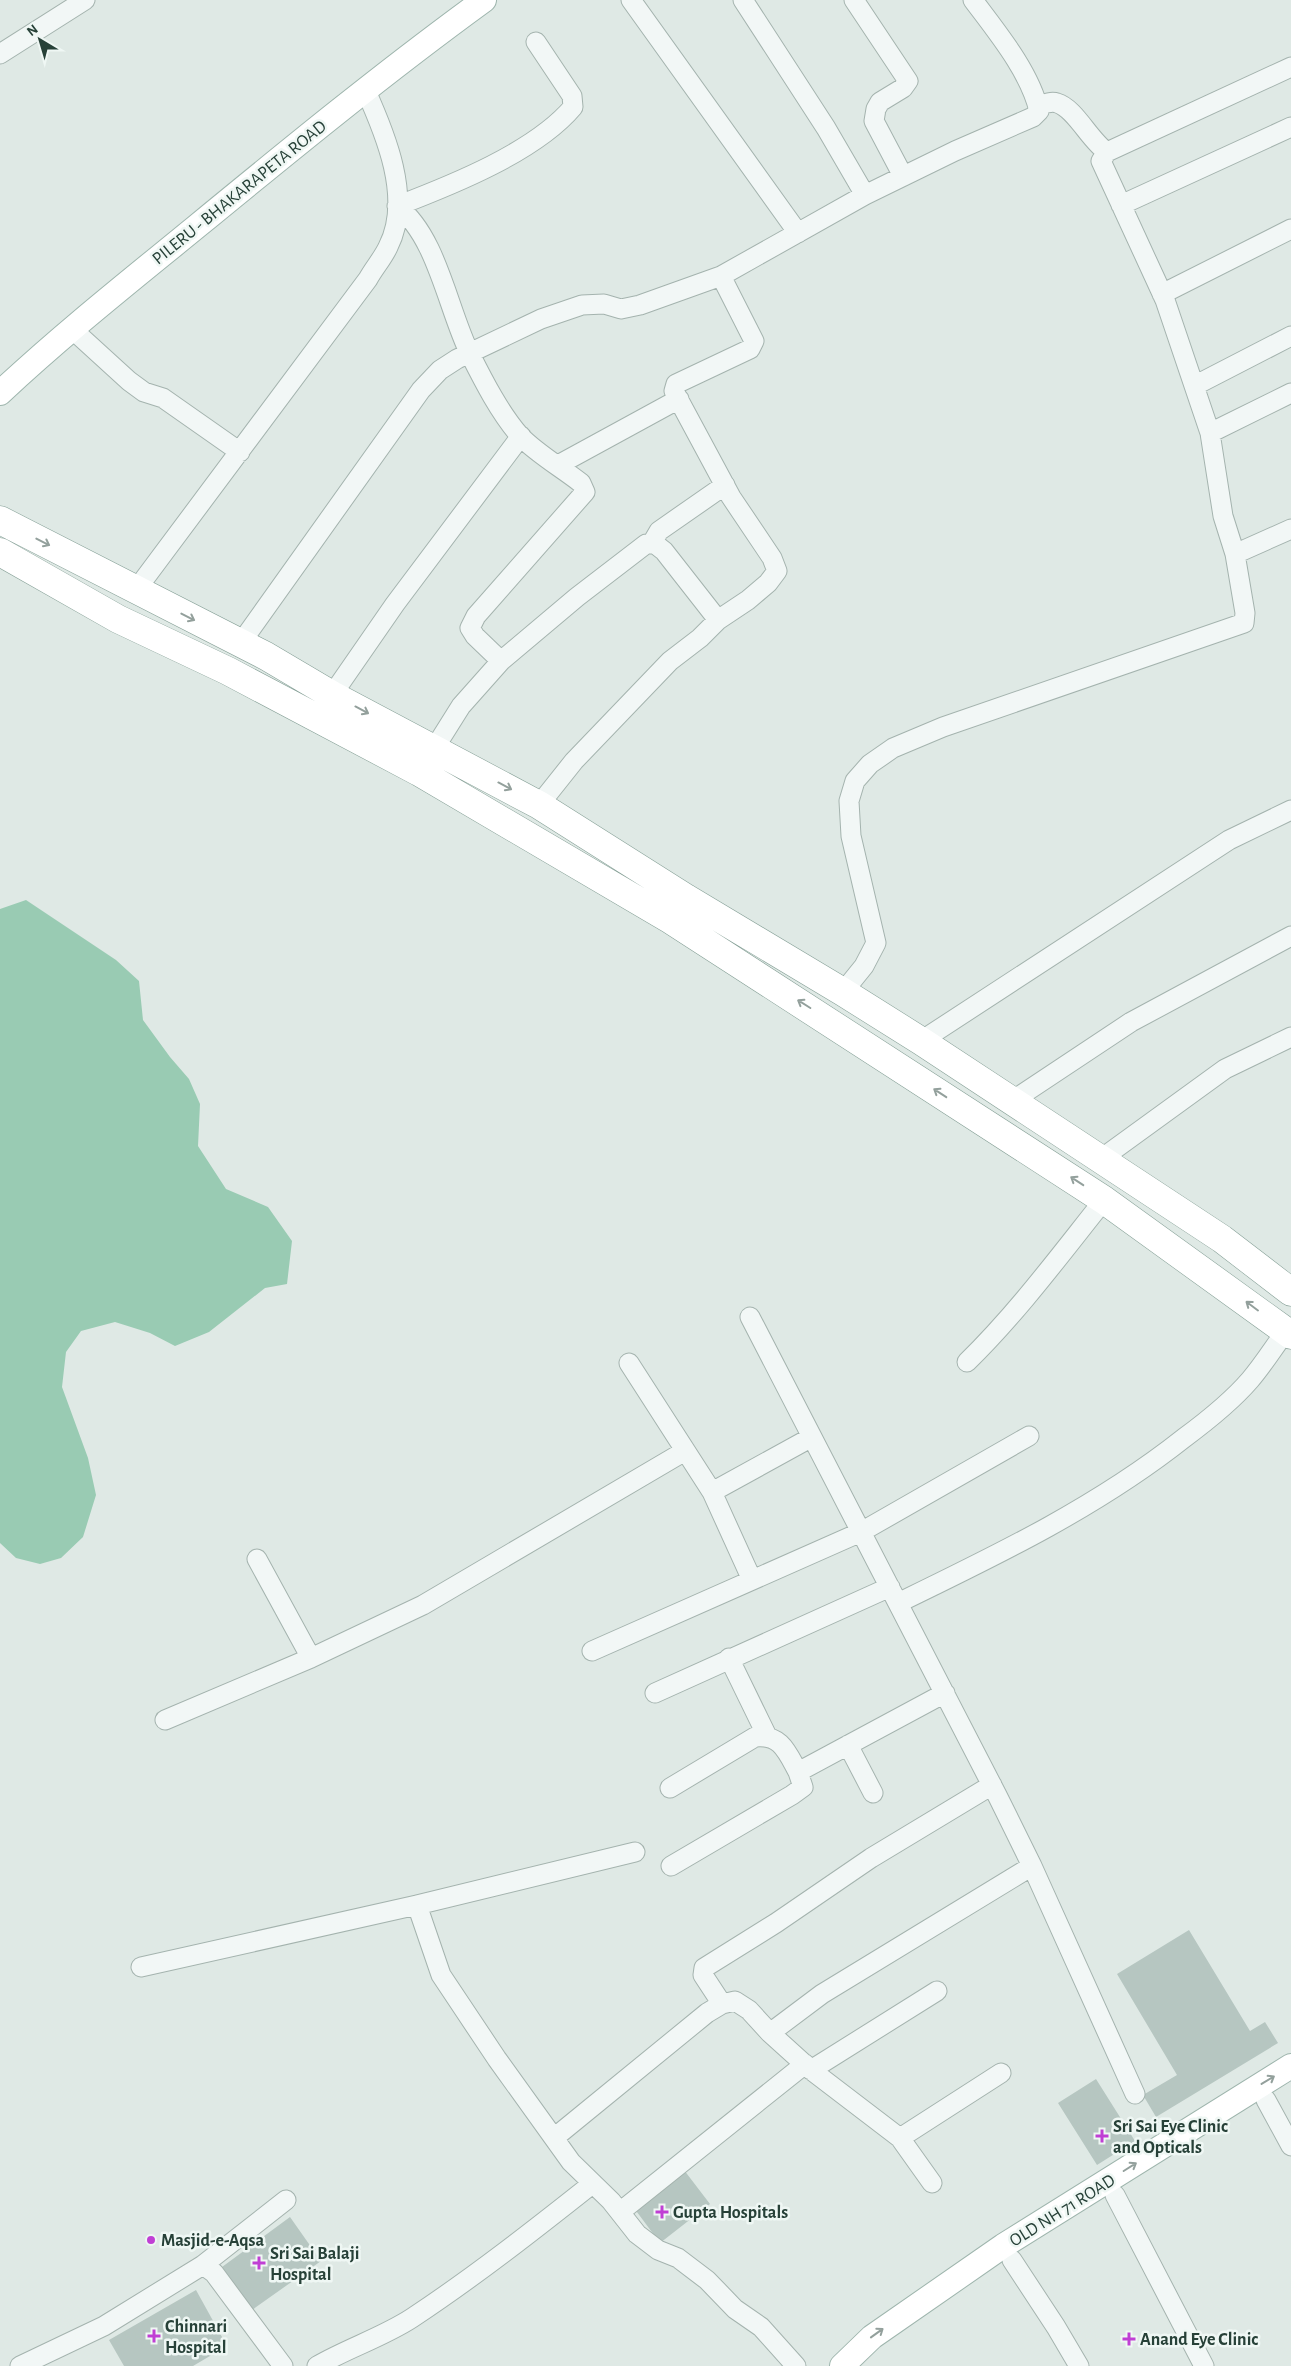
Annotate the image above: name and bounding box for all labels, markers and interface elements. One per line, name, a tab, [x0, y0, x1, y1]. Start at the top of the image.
north arrow	[15, 15, 65, 65]
text: N	[24, 22, 41, 39]
street label: PILERU - BHAKARAPETA ROAD	[149, 117, 330, 268]
one-way arrow	[36, 537, 51, 547]
one-way arrow	[180, 612, 195, 622]
one-way arrow	[354, 705, 369, 715]
one-way arrow	[498, 781, 513, 791]
one-way arrow	[797, 999, 811, 1010]
one-way arrow	[934, 1088, 948, 1098]
one-way arrow	[1070, 1176, 1084, 1186]
one-way arrow	[1245, 1301, 1259, 1311]
one-way arrow	[1260, 2075, 1274, 2085]
place label: Sri Sai Eye Clinic and Opticals	[1113, 2118, 1228, 2157]
marker: Sri Sai Eye Clinic and Opticals	[1095, 2129, 1109, 2143]
one-way arrow	[1123, 2161, 1137, 2172]
street label: OLD NH 71 ROAD	[1007, 2171, 1119, 2250]
place label: Gupta Hospitals	[673, 2204, 788, 2222]
marker: Gupta Hospitals	[655, 2205, 669, 2219]
place label: Masjid-e-Aqsa	[161, 2232, 264, 2250]
marker: Masjid-e-Aqsa	[145, 2234, 157, 2246]
place label: Sri Sai Balaji Hospital	[270, 2245, 360, 2284]
marker: Sri Sai Balaji Hospital	[252, 2256, 266, 2270]
place label: Chinnari Hospital	[165, 2318, 227, 2357]
one-way arrow	[870, 2328, 884, 2338]
marker: Chinnari Hospital	[147, 2329, 161, 2343]
place label: Anand Eye Clinic	[1140, 2331, 1258, 2349]
marker: Anand Eye Clinic	[1122, 2332, 1136, 2346]

